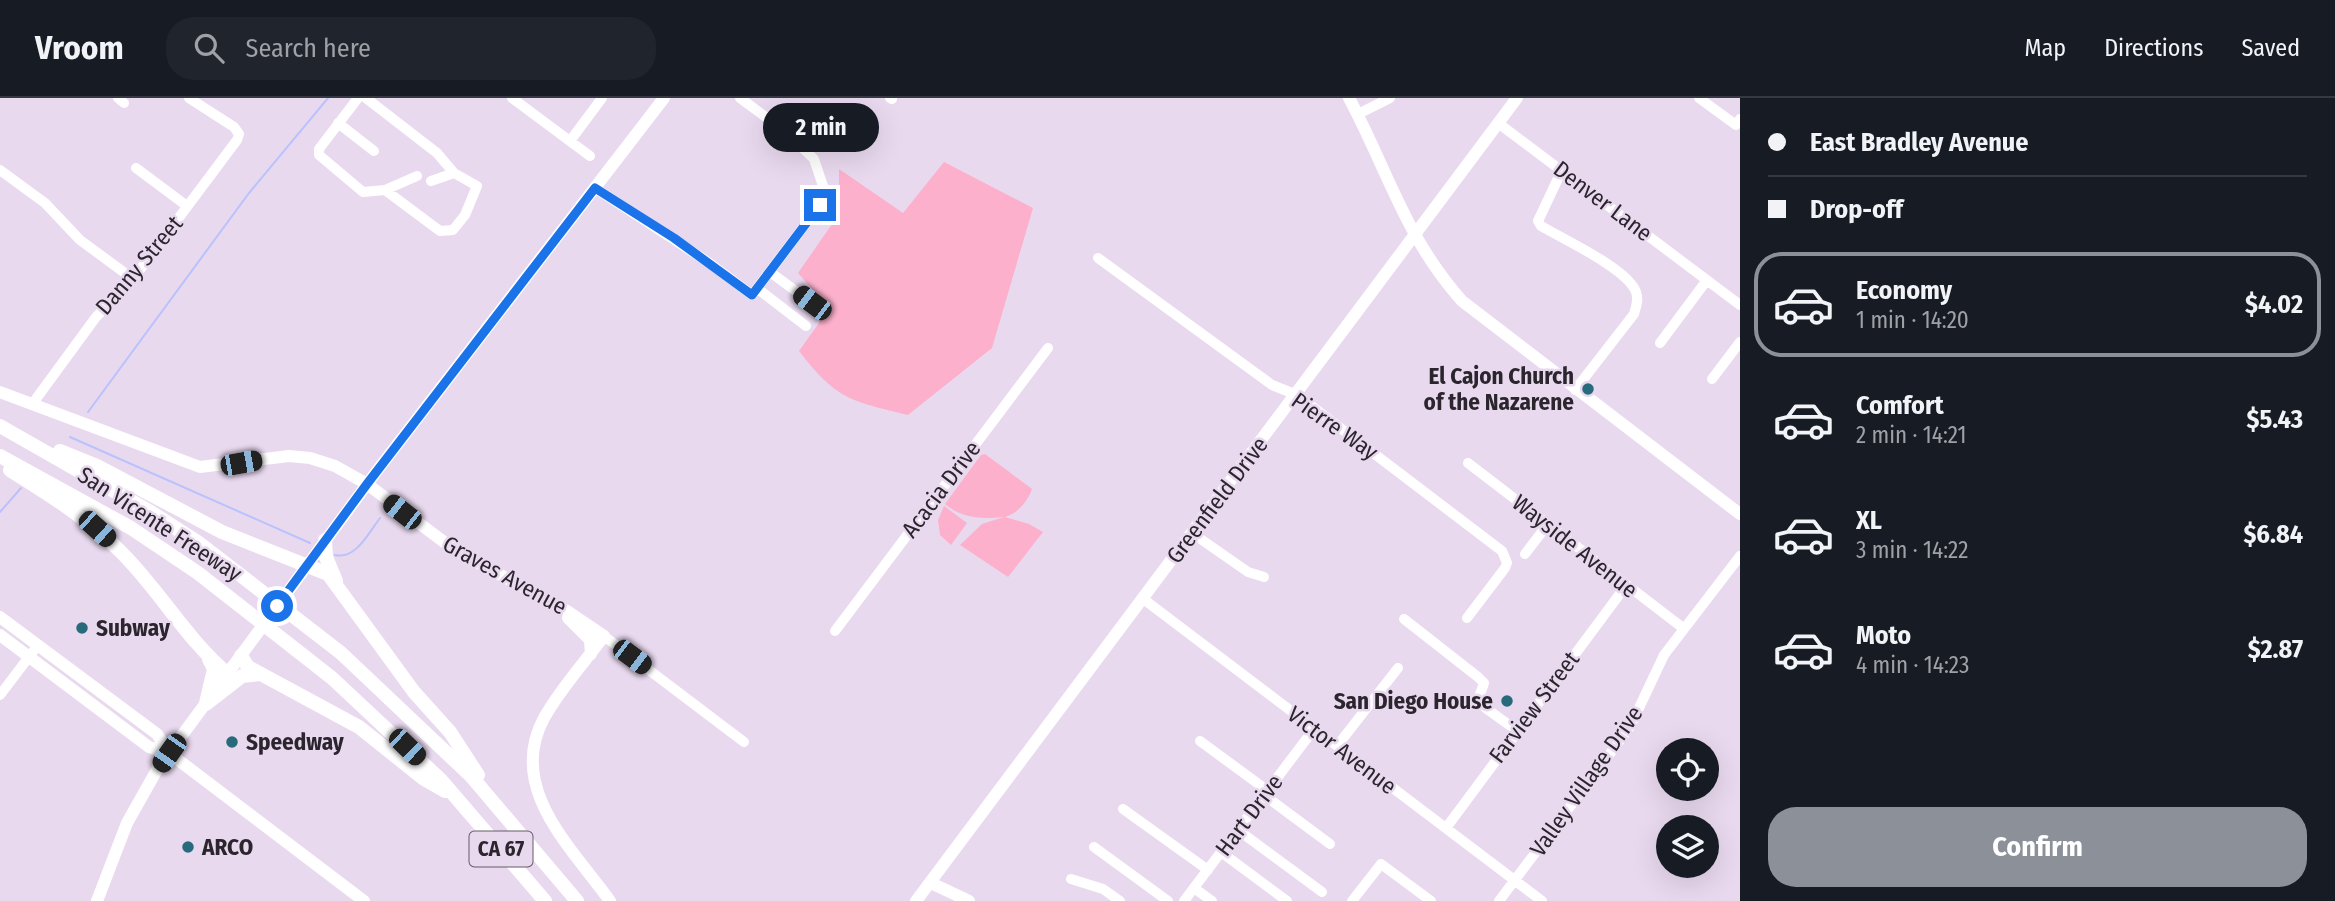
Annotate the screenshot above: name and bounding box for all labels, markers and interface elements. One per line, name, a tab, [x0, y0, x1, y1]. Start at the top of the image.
search box	[166, 17, 656, 80]
text: Vroom	[35, 28, 124, 68]
icon: search	[190, 29, 228, 67]
text: Search here	[246, 33, 371, 64]
text: Map	[2025, 34, 2066, 62]
text: Directions	[2104, 34, 2203, 62]
text: Saved	[2241, 34, 2300, 62]
callout: 2 min	[762, 104, 878, 153]
text: 2 min	[796, 113, 847, 141]
text: East Bradley Avenue	[1810, 127, 2029, 158]
street label: Denver Lane	[1548, 155, 1658, 247]
route end	[804, 189, 836, 221]
text: Drop-off	[1810, 194, 1903, 225]
street label: Danny Street	[89, 209, 189, 320]
icon: car	[1772, 273, 1835, 336]
text: Economy	[1856, 275, 1952, 306]
car	[789, 282, 836, 324]
text: $4.02	[2245, 289, 2303, 320]
text: 1 min · 14:20	[1856, 306, 1969, 334]
place label: El Cajon Church of the Nazarene	[1424, 362, 1574, 416]
marker: El Cajon Church of the Nazarene	[1580, 381, 1596, 397]
street label: Pierre Way	[1286, 386, 1384, 466]
icon: car	[1772, 388, 1835, 451]
text: Comfort	[1856, 390, 1944, 421]
text: $5.43	[2247, 404, 2303, 435]
text: 2 min · 14:21	[1856, 421, 1966, 449]
street label: Greenfield Drive	[1160, 431, 1274, 569]
street label: Acacia Drive	[896, 435, 986, 543]
car	[219, 449, 264, 477]
street label: San Vicente Freeway	[73, 461, 248, 588]
street label: Wayside Avenue	[1507, 488, 1643, 604]
car	[379, 491, 426, 533]
icon: car	[1772, 503, 1835, 566]
text: XL	[1856, 505, 1882, 536]
car	[75, 507, 120, 551]
text: $6.84	[2243, 519, 2303, 550]
street label: Graves Avenue	[438, 529, 572, 621]
text: 3 min · 14:22	[1856, 536, 1968, 564]
route start	[261, 590, 293, 622]
place label: Subway	[96, 614, 171, 642]
icon: car	[1772, 618, 1835, 681]
marker: Subway	[74, 620, 90, 636]
text: Moto	[1856, 620, 1911, 651]
text: $2.87	[2248, 634, 2303, 665]
car	[609, 636, 656, 678]
street label: Farview Street	[1483, 645, 1585, 768]
text: 4 min · 14:23	[1856, 651, 1969, 679]
place label: San Diego House	[1334, 687, 1493, 715]
marker: San Diego House	[1499, 693, 1515, 709]
street label: Victor Avenue	[1282, 700, 1402, 800]
street label: Valley Village Drive	[1524, 700, 1648, 862]
car	[385, 725, 430, 769]
place label: Speedway	[246, 728, 345, 756]
car	[149, 730, 190, 776]
marker: Speedway	[224, 734, 240, 750]
map controls	[1656, 738, 1719, 878]
button: locate	[1656, 738, 1719, 801]
street label: Hart Drive	[1209, 769, 1289, 861]
button: Confirm	[1768, 807, 2307, 887]
button: layers	[1656, 815, 1719, 878]
road number: CA 67	[470, 832, 532, 866]
place label: ARCO	[201, 833, 253, 861]
marker: ARCO	[180, 839, 196, 855]

